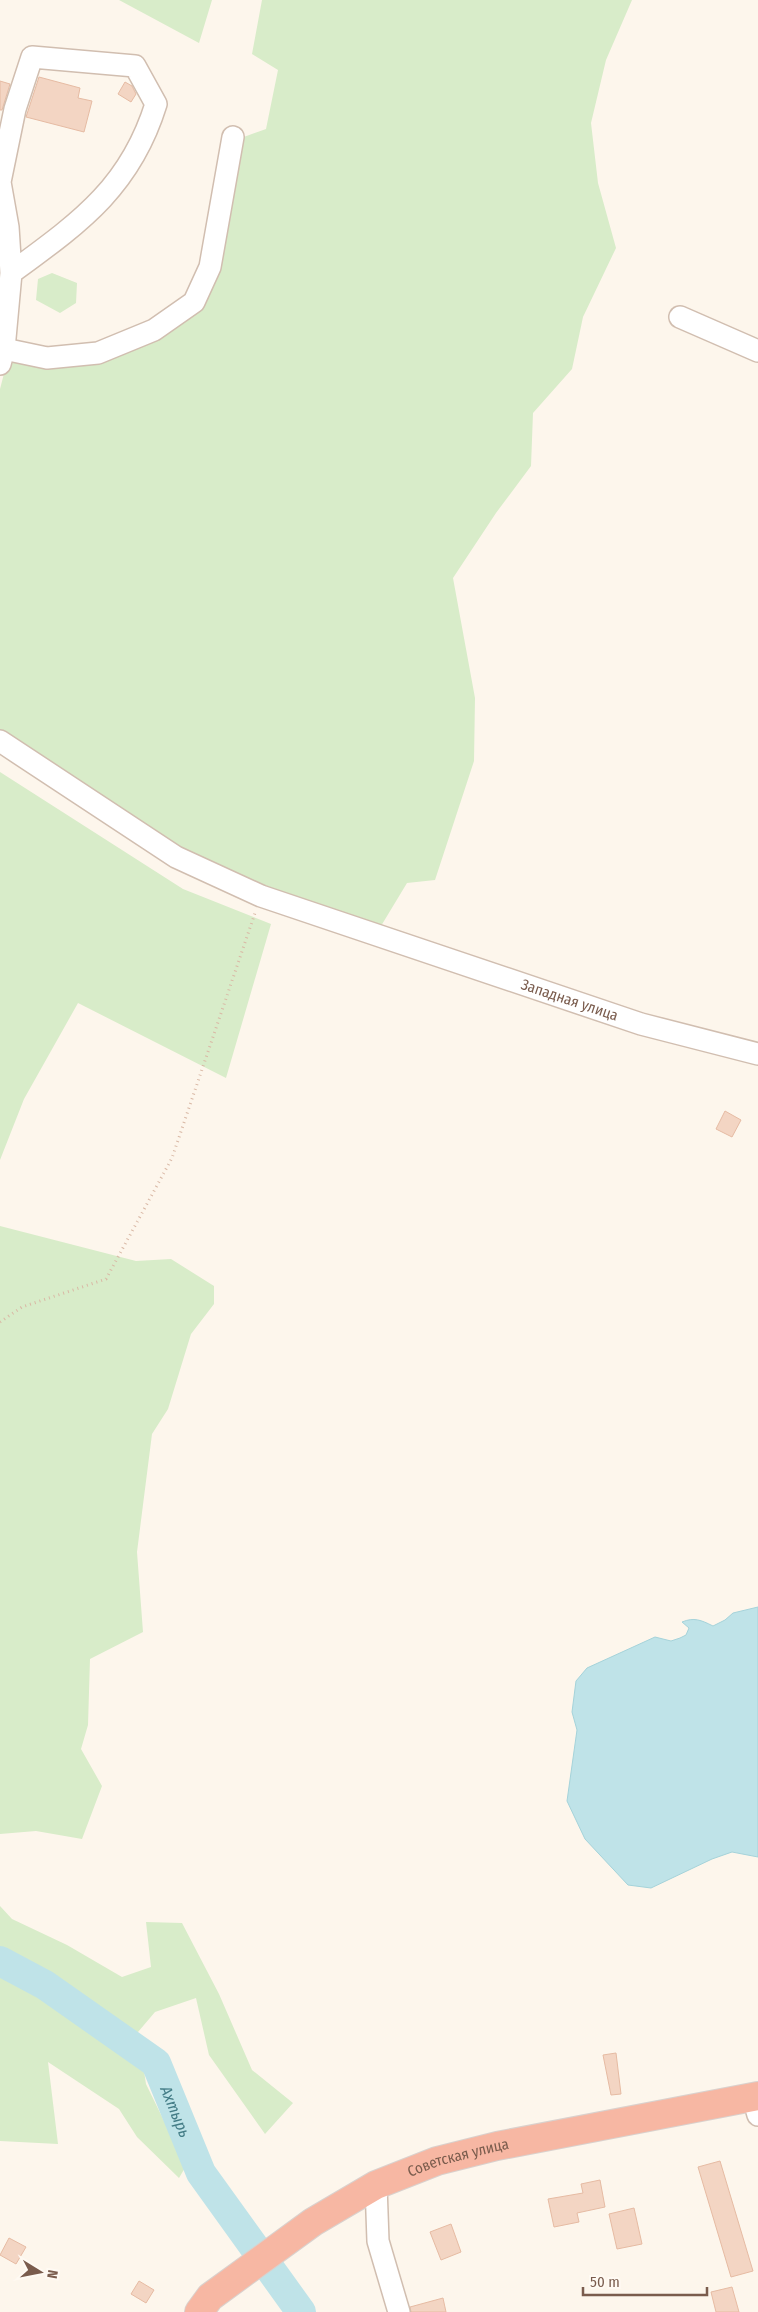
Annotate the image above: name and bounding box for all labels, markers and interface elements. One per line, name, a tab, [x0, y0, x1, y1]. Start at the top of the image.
street label: Западная улица	[519, 975, 621, 1025]
water label: Ахтырь	[156, 2082, 195, 2140]
street label: Советская улица	[405, 2135, 510, 2181]
north arrow	[15, 2247, 65, 2297]
scale bar	[583, 2264, 707, 2296]
text: N	[43, 2269, 61, 2280]
text: 50 m	[590, 2273, 620, 2291]

